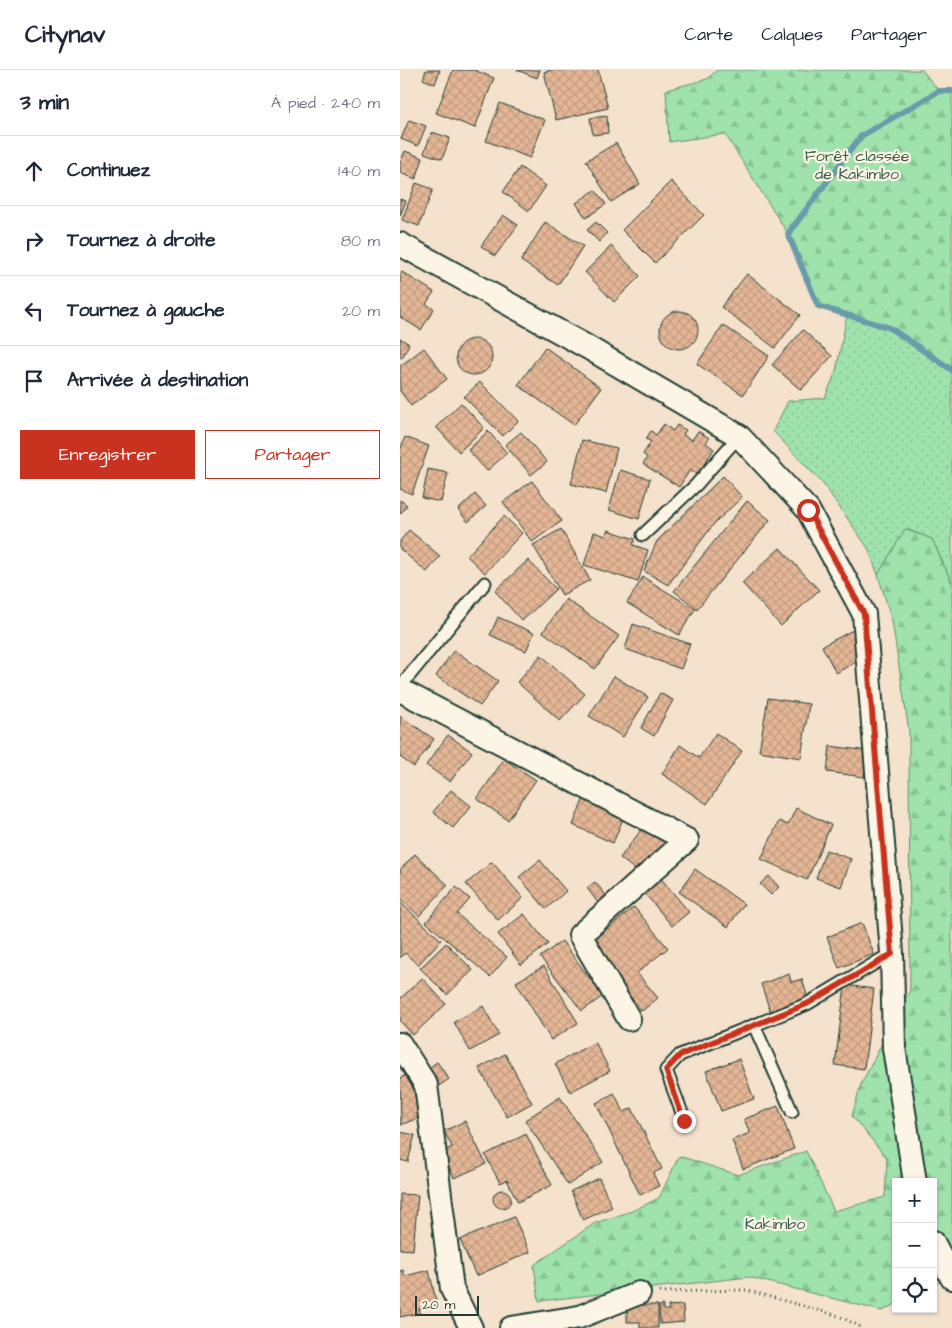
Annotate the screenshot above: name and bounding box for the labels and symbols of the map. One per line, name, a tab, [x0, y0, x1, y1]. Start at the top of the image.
park label: Forêt classée de Kakimbo	[805, 145, 910, 185]
route start	[797, 499, 820, 522]
route end	[673, 1110, 696, 1133]
park label: Kakimbo	[745, 1213, 805, 1235]
scale bar	[415, 1293, 479, 1316]

